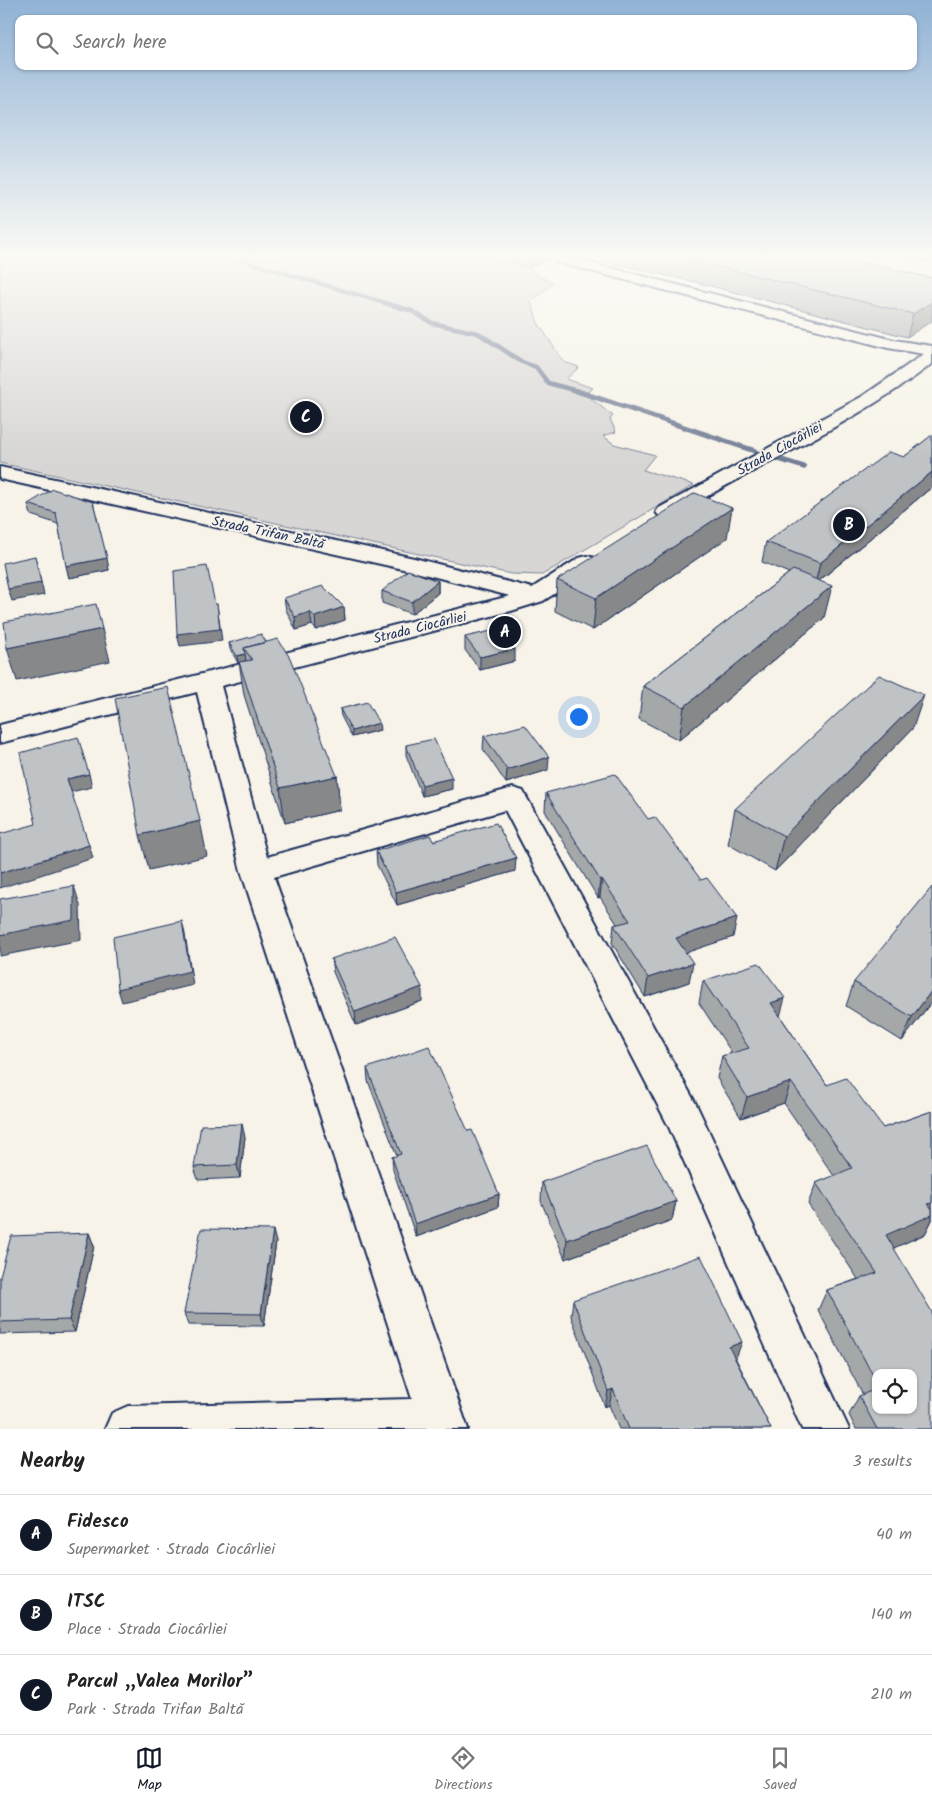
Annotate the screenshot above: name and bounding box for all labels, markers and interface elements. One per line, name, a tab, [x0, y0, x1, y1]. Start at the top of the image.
search box	[15, 15, 917, 70]
text: Search here	[73, 28, 167, 58]
icon: search	[33, 29, 61, 57]
pin: C	[290, 398, 322, 436]
street label: Strada Ciocârliei	[733, 416, 828, 482]
pin: B	[833, 506, 865, 544]
street label: Strada Trifan Baltă	[210, 510, 328, 556]
street label: Strada Ciocârliei	[371, 606, 469, 650]
pin: A	[489, 613, 521, 651]
your location	[566, 704, 592, 730]
map controls	[872, 1369, 917, 1414]
button: locate	[872, 1369, 917, 1414]
text: Nearby	[20, 1445, 85, 1478]
text: 3 results	[853, 1449, 912, 1474]
text: Fidesco	[67, 1507, 129, 1537]
text: A	[31, 1522, 41, 1547]
text: 40 m	[876, 1522, 912, 1547]
text: Supermarket · Strada Ciocârliei	[67, 1537, 275, 1562]
text: ITSC	[67, 1587, 105, 1617]
text: B	[31, 1602, 41, 1627]
text: 140 m	[871, 1602, 912, 1627]
text: Place · Strada Ciocârliei	[67, 1617, 227, 1642]
text: Parcul „Valea Morilor”	[67, 1667, 254, 1697]
text: C	[31, 1682, 41, 1707]
text: 210 m	[871, 1682, 912, 1707]
text: Park · Strada Trifan Baltă	[67, 1697, 244, 1722]
tab: Map	[135, 1744, 163, 1796]
tab: Directions	[434, 1744, 492, 1796]
tab: Saved	[763, 1744, 797, 1796]

